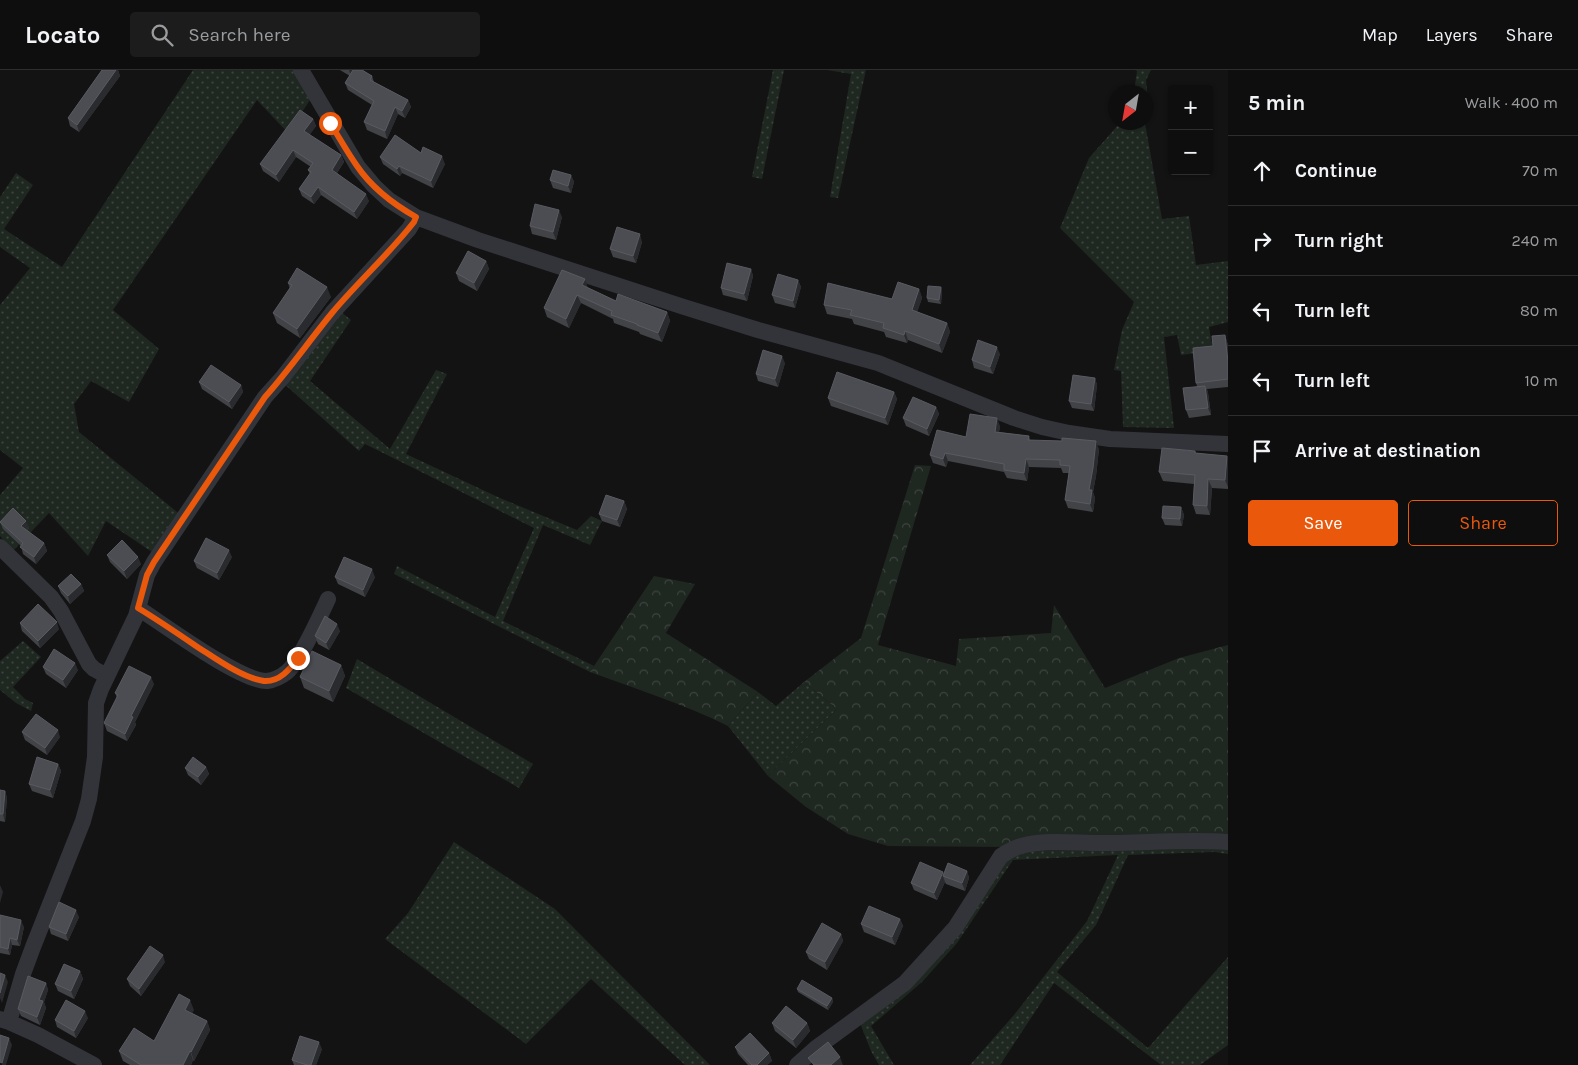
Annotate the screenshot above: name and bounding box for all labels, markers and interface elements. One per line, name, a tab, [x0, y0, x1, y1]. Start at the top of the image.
search box	[130, 12, 480, 57]
text: Locato	[25, 21, 100, 49]
icon: search	[148, 21, 176, 49]
text: Search here	[188, 24, 290, 46]
text: Map	[1362, 24, 1398, 46]
text: Layers	[1426, 24, 1478, 46]
text: Share	[1506, 24, 1553, 46]
north arrow	[1108, 85, 1153, 130]
map controls	[1168, 85, 1213, 175]
button: +	[1168, 85, 1213, 130]
text: 5 min	[1248, 91, 1305, 115]
text: Walk · 400 m	[1465, 93, 1558, 112]
route start	[319, 112, 342, 135]
button: −	[1168, 130, 1213, 175]
icon: ahead	[1248, 157, 1276, 185]
text: Continue	[1295, 160, 1377, 182]
text: 70 m	[1522, 161, 1558, 180]
icon: right	[1248, 227, 1276, 255]
text: Turn right	[1295, 230, 1384, 252]
text: 240 m	[1512, 231, 1558, 250]
icon: left	[1248, 297, 1276, 325]
text: Turn left	[1295, 300, 1370, 322]
text: 80 m	[1520, 301, 1558, 320]
icon: left	[1248, 367, 1276, 395]
text: Turn left	[1295, 370, 1370, 392]
text: 10 m	[1524, 371, 1558, 390]
icon: arrive	[1248, 437, 1276, 465]
text: Arrive at destination	[1295, 440, 1481, 462]
button: Save	[1248, 500, 1398, 546]
button: Share	[1408, 500, 1558, 546]
route end	[287, 647, 310, 670]

